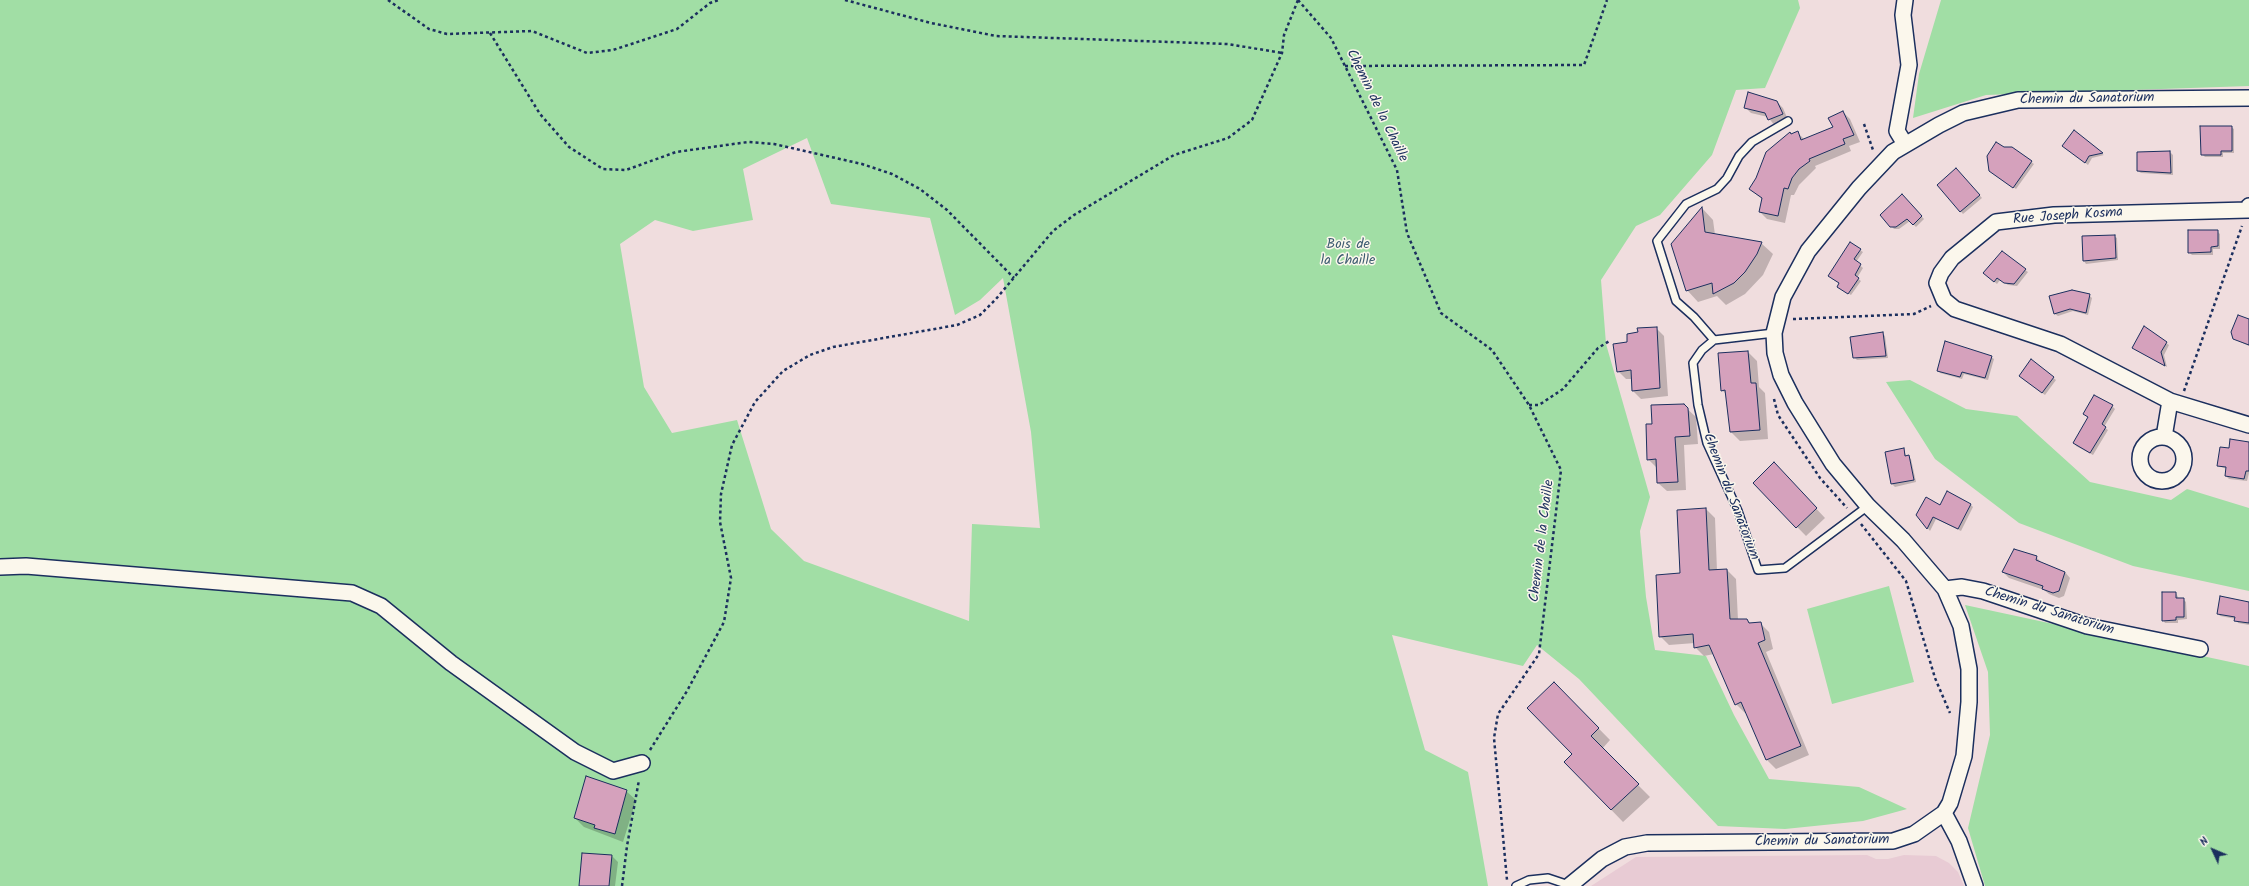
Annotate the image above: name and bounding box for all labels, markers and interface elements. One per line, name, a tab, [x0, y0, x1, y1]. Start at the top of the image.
street label: Chemin de la Chaille	[1341, 47, 1411, 165]
street label: Chemin du Sanatorium	[2020, 90, 2154, 110]
street label: Rue Joseph Kosma	[2013, 205, 2123, 229]
park label: Bois de la Chaille	[1321, 238, 1375, 270]
street label: Chemin du Sanatorium	[1698, 431, 1762, 563]
street label: Chemin de la Chaille	[1527, 479, 1559, 603]
street label: Chemin du Sanatorium	[1982, 584, 2116, 640]
north arrow	[2193, 830, 2233, 870]
street label: Chemin du Sanatorium	[1755, 832, 1889, 852]
text: N	[2195, 833, 2213, 850]

